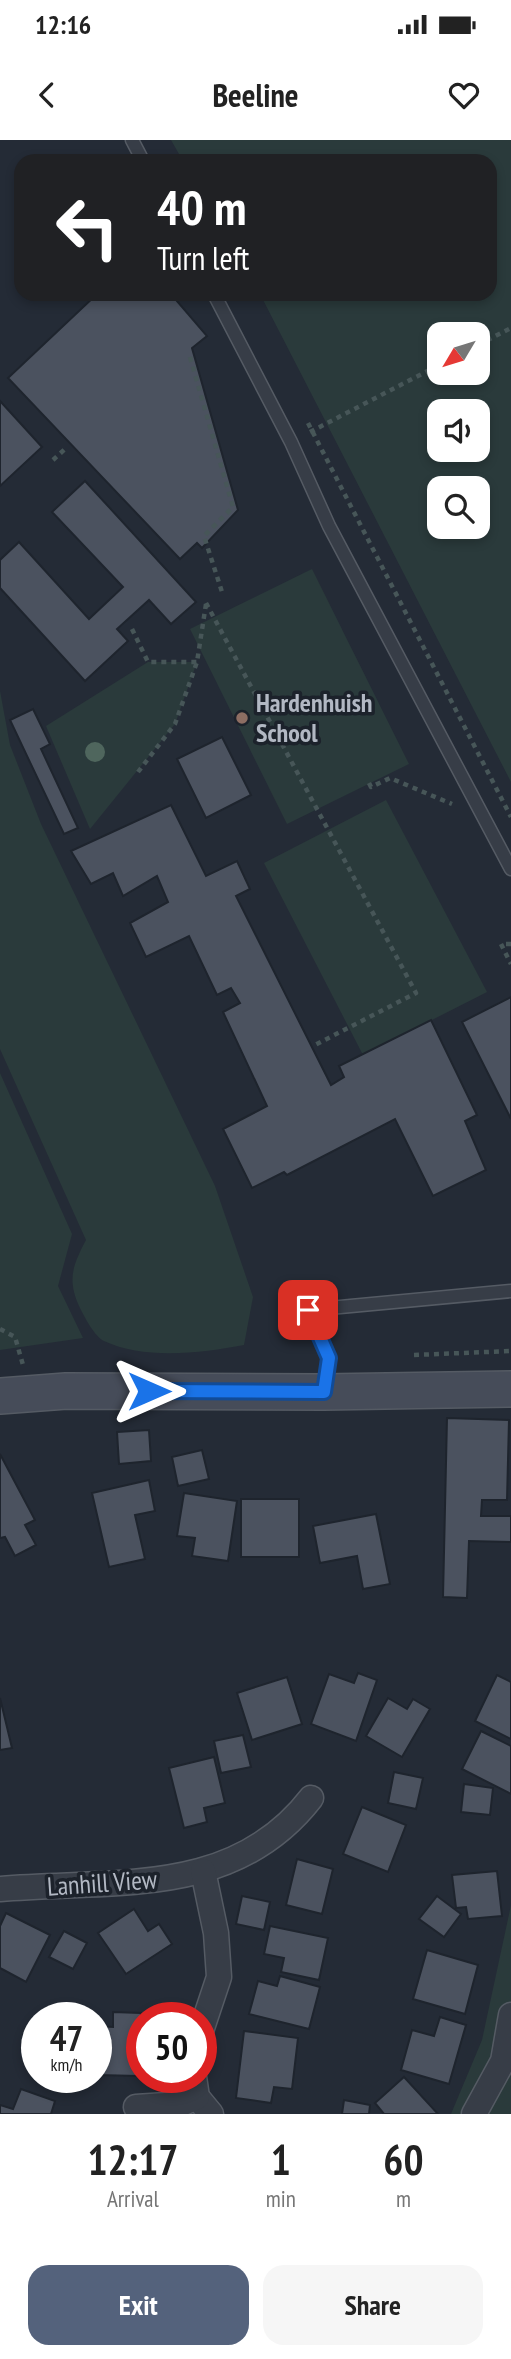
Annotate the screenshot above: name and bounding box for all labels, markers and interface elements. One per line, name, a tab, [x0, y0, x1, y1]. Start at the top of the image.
text: 12:16	[35, 8, 91, 41]
text: Beeline	[212, 74, 299, 116]
icon: back	[28, 76, 66, 114]
icon: heart	[445, 76, 483, 114]
text: 40 m	[157, 175, 246, 239]
icon: left	[42, 182, 133, 273]
text: Turn left	[157, 237, 249, 279]
north arrow	[427, 322, 490, 385]
map controls	[427, 322, 490, 539]
button: sound	[427, 399, 490, 462]
button: search	[427, 476, 490, 539]
place label: Hardenhuish School	[256, 686, 372, 749]
marker: Hardenhuish School	[234, 710, 250, 726]
pin	[278, 1280, 338, 1340]
icon: arrive	[289, 1291, 327, 1329]
position arrow	[112, 1354, 186, 1428]
street label: Lanhill View	[46, 1862, 159, 1903]
speed limit sign: 50	[126, 2002, 217, 2093]
text: 47	[50, 2015, 83, 2061]
text: km/h	[51, 2053, 82, 2076]
text: 12:17	[87, 2132, 178, 2187]
text: 1	[271, 2132, 291, 2187]
text: 60	[383, 2132, 423, 2187]
text: Arrival	[107, 2184, 159, 2213]
text: min	[266, 2184, 296, 2213]
text: m	[396, 2184, 411, 2213]
button: Exit	[28, 2265, 249, 2345]
button: Share	[263, 2265, 483, 2345]

